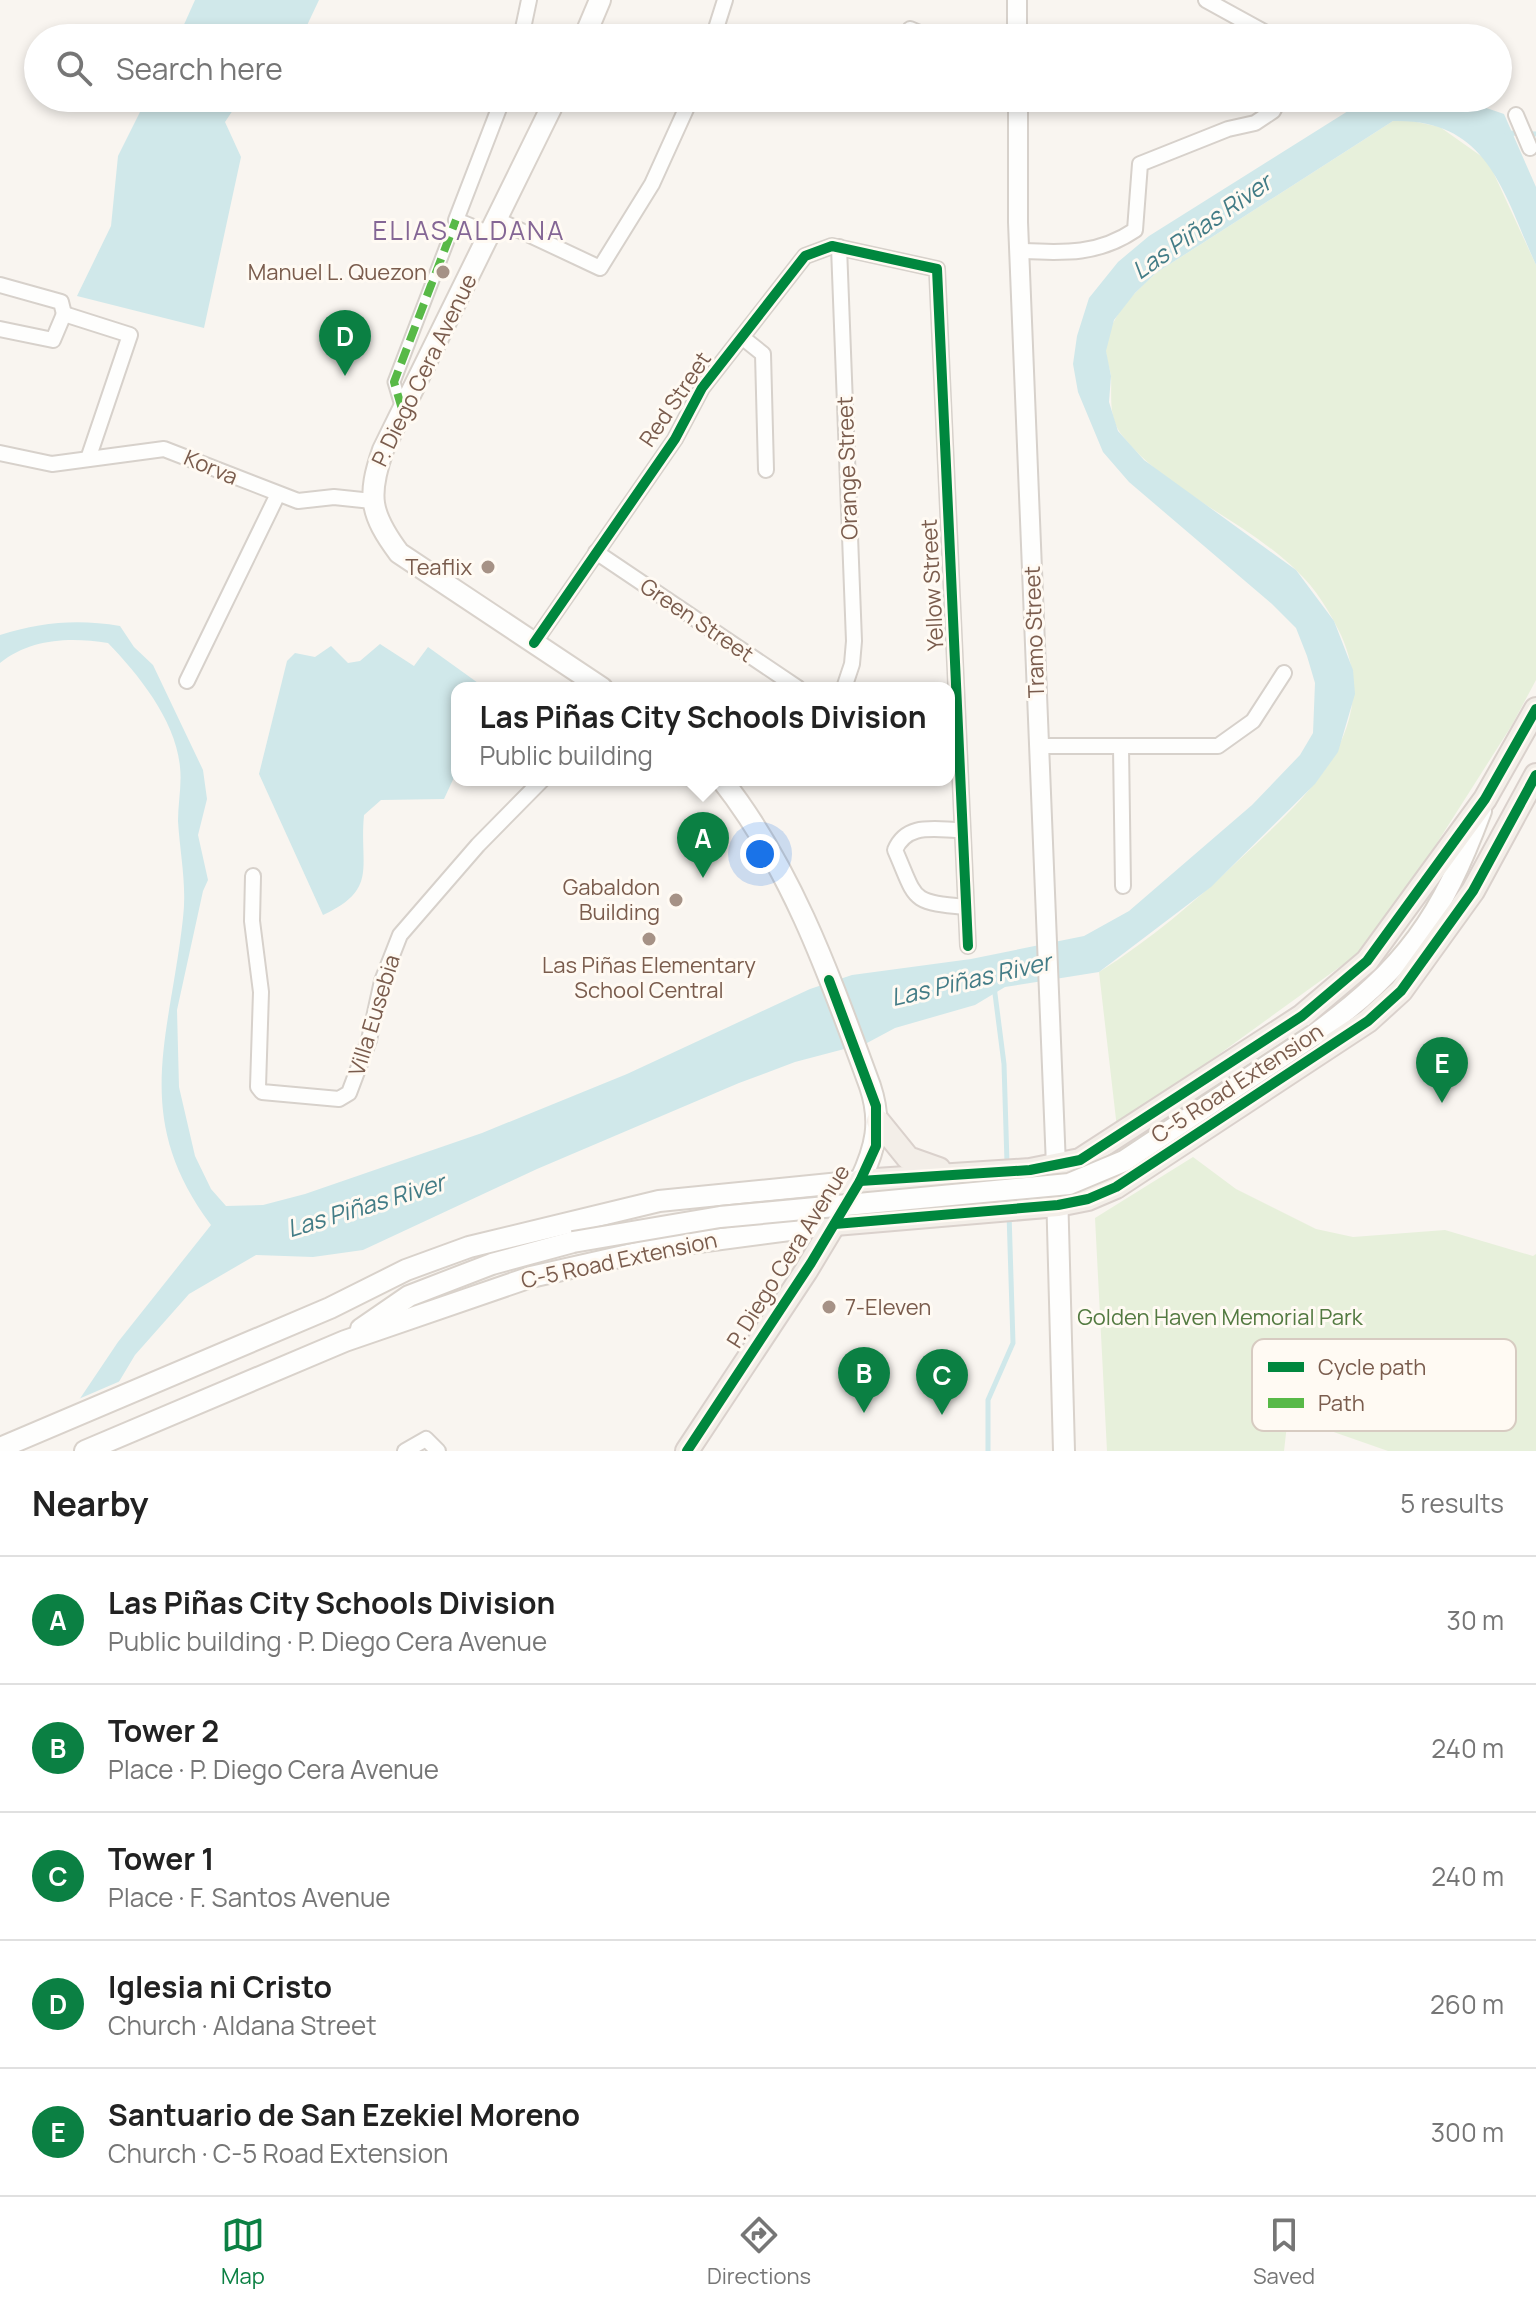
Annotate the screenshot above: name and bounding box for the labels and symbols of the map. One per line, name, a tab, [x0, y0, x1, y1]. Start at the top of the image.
water label: Las Piñas River	[1125, 164, 1280, 286]
district label: ELIAS ALDANA	[373, 212, 565, 248]
place label: Manuel L. Quezon	[248, 257, 427, 287]
marker: Manuel L. Quezon	[434, 263, 452, 281]
street label: P. Diego Cera Avenue	[364, 268, 484, 471]
pin: D	[319, 310, 371, 376]
street label: Red Street	[632, 345, 718, 452]
street label: Orange Street	[829, 396, 864, 540]
street label: Korva	[179, 442, 243, 492]
street label: Yellow Street	[914, 518, 950, 652]
place label: Teaflix	[405, 552, 472, 582]
marker: Teaflix	[479, 558, 497, 576]
street label: Tramo Street	[1017, 565, 1051, 699]
street label: Green Street	[634, 571, 760, 669]
pin: A	[677, 812, 729, 878]
your location	[740, 834, 780, 874]
place label: Gabaldon Building	[563, 872, 660, 927]
marker: Gabaldon Building	[667, 891, 685, 909]
marker: Las Piñas Elementary School Central	[640, 930, 658, 948]
water label: Las Piñas River	[887, 943, 1057, 1013]
place label: Las Piñas Elementary School Central	[542, 950, 756, 1005]
street label: Villa Eusebia	[341, 951, 407, 1079]
street label: C-5 Road Extension	[1145, 1016, 1329, 1150]
pin: E	[1416, 1037, 1468, 1103]
street label: P. Diego Cera Avenue	[719, 1158, 857, 1353]
water label: Las Piñas River	[283, 1164, 452, 1244]
street label: C-5 Road Extension	[518, 1225, 720, 1295]
place label: 7-Eleven	[845, 1292, 931, 1322]
marker: 7-Eleven	[820, 1298, 838, 1316]
park label: Golden Haven Memorial Park	[1077, 1302, 1364, 1332]
legend	[1252, 1339, 1516, 1431]
pin: B	[838, 1347, 890, 1413]
pin: C	[916, 1349, 968, 1415]
text: Cycle path	[1318, 1352, 1426, 1382]
text: Path	[1318, 1388, 1365, 1418]

